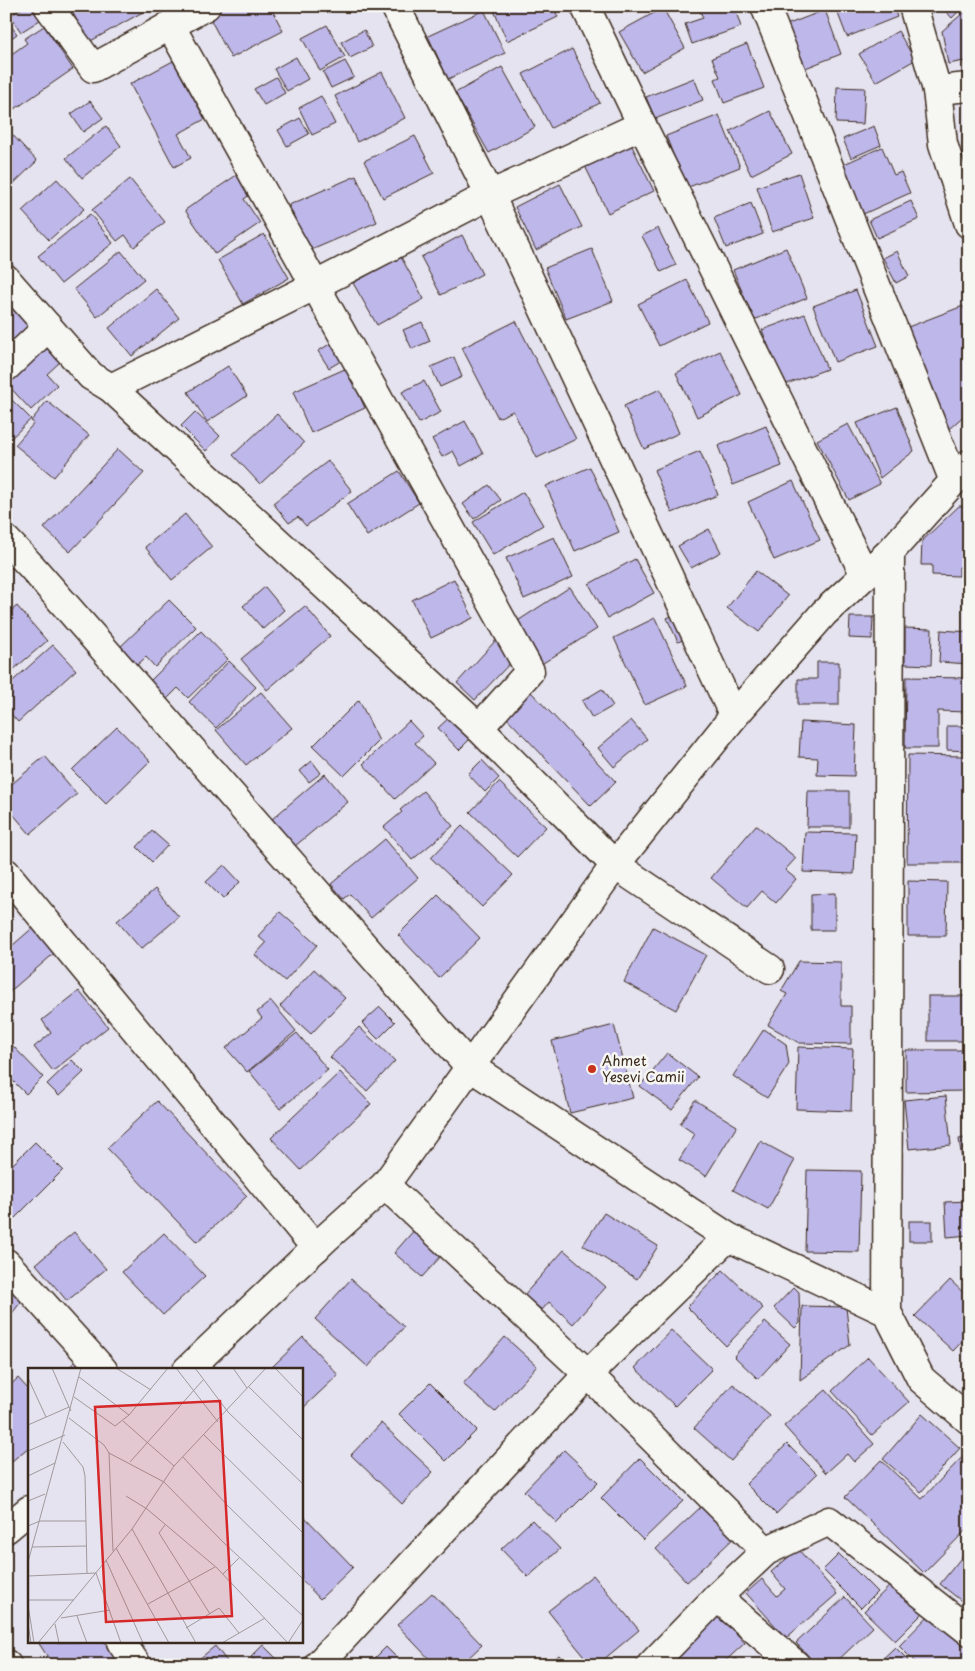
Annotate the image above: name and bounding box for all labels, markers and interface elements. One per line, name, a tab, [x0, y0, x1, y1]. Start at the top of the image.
place label: Ahmet Yesevi Camii	[602, 1050, 685, 1087]
marker: Ahmet Yesevi Camii	[586, 1063, 598, 1075]
inset map	[28, 1368, 302, 1644]

